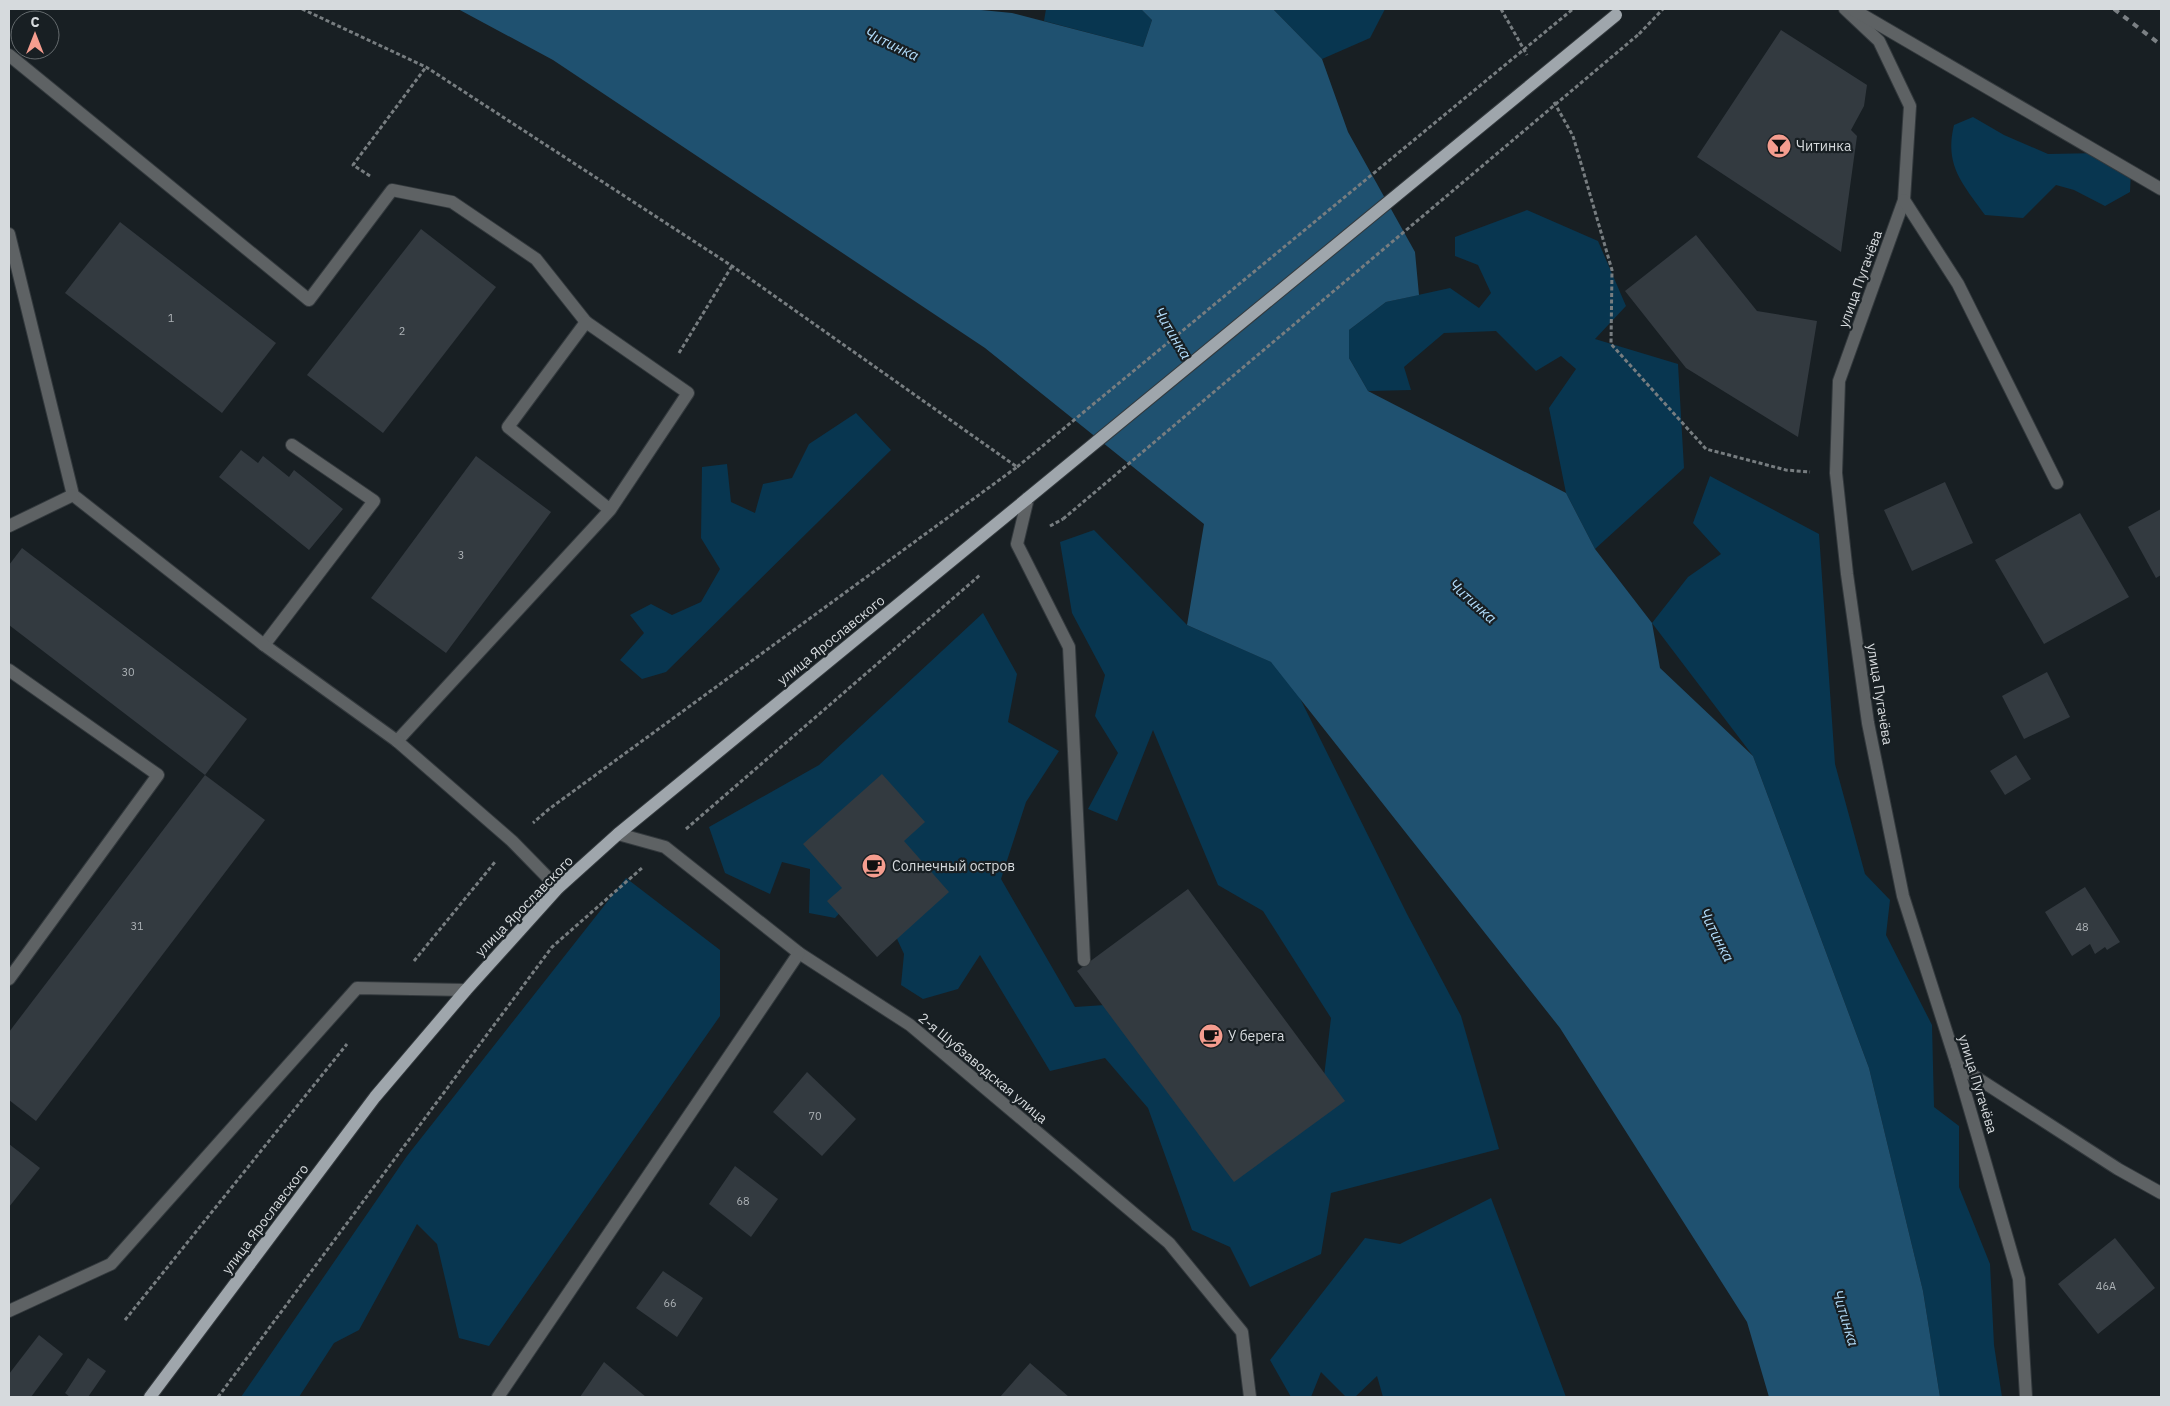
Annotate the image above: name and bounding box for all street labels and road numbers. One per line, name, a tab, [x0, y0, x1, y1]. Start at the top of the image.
street label: улица Пугачёва	[1834, 227, 1886, 330]
street label: улица Ярославского	[774, 591, 889, 689]
street label: улица Пугачёва	[1863, 642, 1897, 746]
street label: улица Ярославского	[471, 852, 577, 960]
street label: 2-я Шубзаводская улица	[915, 1009, 1052, 1128]
street label: улица Пугачёва	[1954, 1032, 2002, 1136]
street label: улица Ярославского	[218, 1160, 312, 1278]

